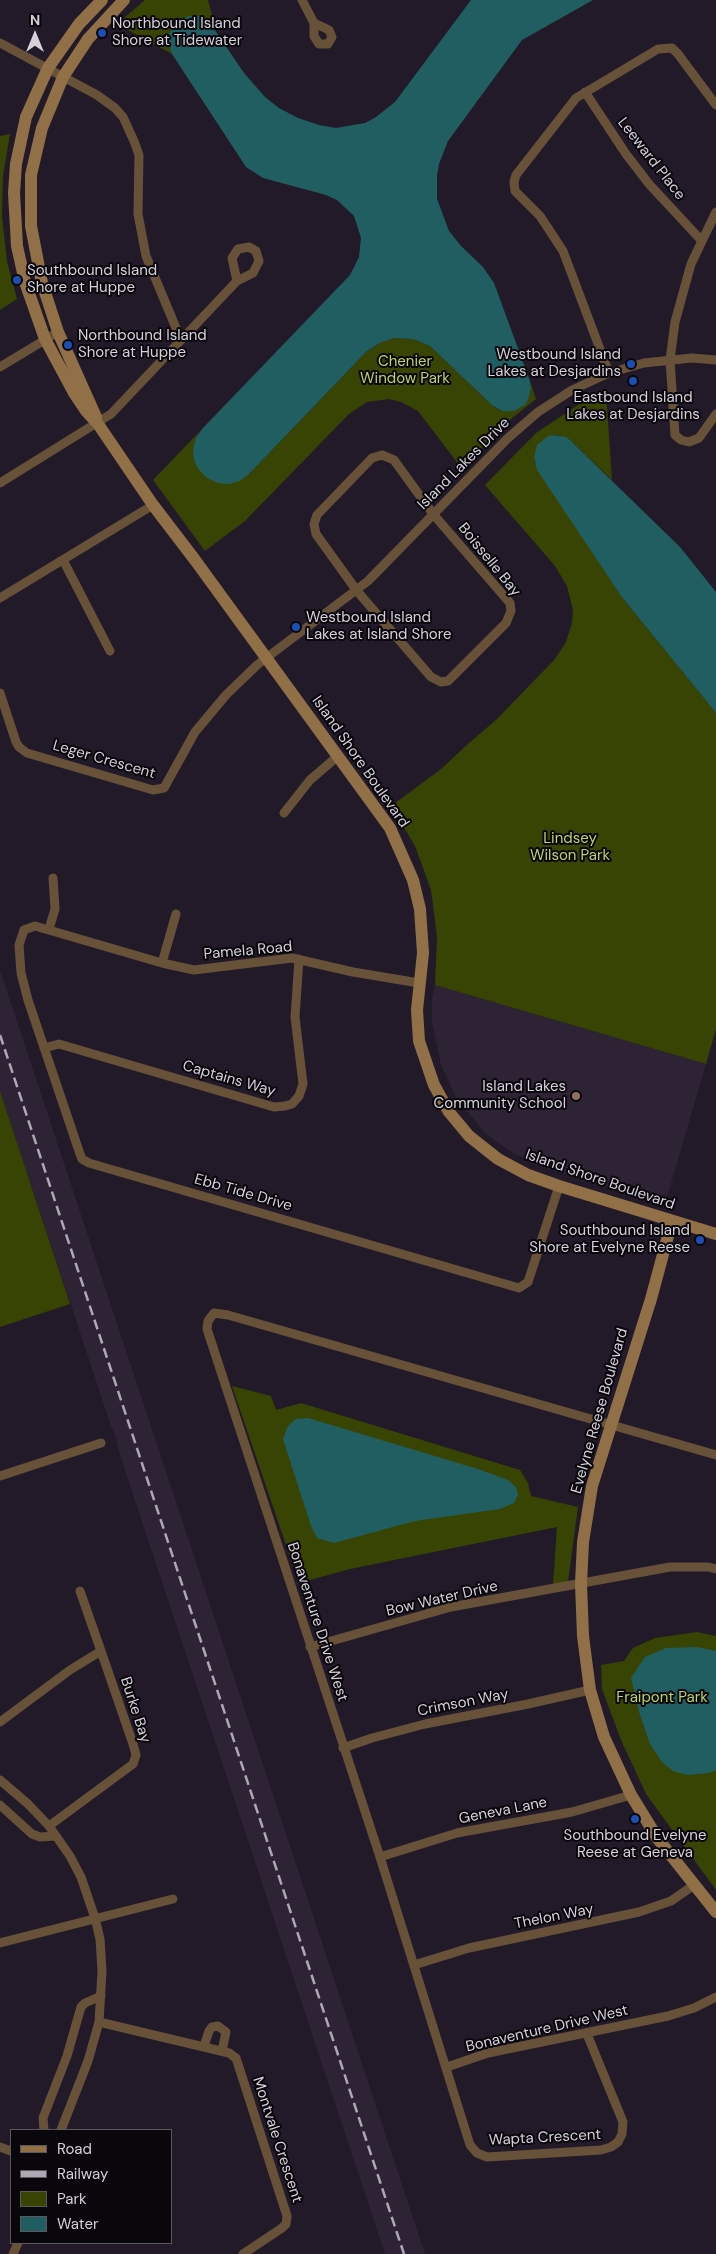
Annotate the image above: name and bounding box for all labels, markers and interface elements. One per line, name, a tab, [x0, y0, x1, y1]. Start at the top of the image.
north arrow	[10, 10, 60, 60]
text: N	[30, 11, 40, 29]
place label: Northbound Island Shore at Tidewater	[112, 15, 242, 50]
marker: Northbound Island Shore at Tidewater	[96, 27, 108, 39]
street label: Leeward Place	[613, 114, 689, 204]
place label: Southbound Island Shore at Huppe	[27, 262, 157, 297]
marker: Southbound Island Shore at Huppe	[11, 274, 23, 286]
place label: Northbound Island Shore at Huppe	[78, 327, 207, 362]
marker: Northbound Island Shore at Huppe	[62, 339, 74, 351]
place label: Westbound Island Lakes at Desjardins	[487, 346, 621, 381]
park label: Chenier Window Park	[360, 353, 450, 388]
marker: Westbound Island Lakes at Desjardins	[625, 358, 637, 370]
marker: Eastbound Island Lakes at Desjardins	[627, 375, 639, 387]
place label: Eastbound Island Lakes at Desjardins	[566, 389, 700, 424]
street label: Island Lakes Drive	[414, 414, 514, 514]
street label: Boisselle Bay	[454, 520, 524, 600]
place label: Westbound Island Lakes at Island Shore	[306, 609, 451, 644]
marker: Westbound Island Lakes at Island Shore	[290, 621, 302, 633]
street label: Island Shore Boulevard	[308, 693, 412, 831]
street label: Leger Crescent	[51, 737, 157, 783]
park label: Lindsey Wilson Park	[530, 830, 610, 865]
street label: Pamela Road	[203, 938, 293, 964]
street label: Captains Way	[180, 1057, 278, 1101]
place label: Island Lakes Community School	[434, 1078, 566, 1113]
marker: Island Lakes Community School	[570, 1090, 582, 1102]
street label: Island Shore Boulevard	[523, 1146, 677, 1214]
street label: Ebb Tide Drive	[192, 1170, 294, 1216]
place label: Southbound Island Shore at Evelyne Reese	[529, 1222, 690, 1257]
marker: Southbound Island Shore at Evelyne Reese	[694, 1234, 706, 1246]
street label: Evelyne Reese Boulevard	[568, 1326, 632, 1496]
street label: Bonaventure Drive West	[283, 1540, 351, 1704]
street label: Bow Water Drive	[384, 1577, 500, 1621]
street label: Burke Bay	[116, 1675, 154, 1745]
street label: Crimson Way	[416, 1685, 510, 1721]
park label: Fraipont Park	[616, 1689, 708, 1707]
street label: Geneva Lane	[457, 1794, 549, 1828]
marker: Southbound Evelyne Reese at Geneva	[629, 1813, 641, 1825]
place label: Southbound Evelyne Reese at Geneva	[564, 1827, 706, 1862]
street label: Thelon Way	[513, 1900, 595, 1934]
street label: Bonaventure Drive West	[464, 2002, 630, 2056]
street label: Montvale Crescent	[248, 2075, 306, 2205]
street label: Wapta Crescent	[488, 2126, 602, 2150]
legend	[10, 2129, 172, 2244]
text: Road	[57, 2139, 92, 2159]
text: Railway	[57, 2164, 108, 2184]
text: Park	[57, 2189, 87, 2209]
text: Water	[57, 2214, 98, 2234]

